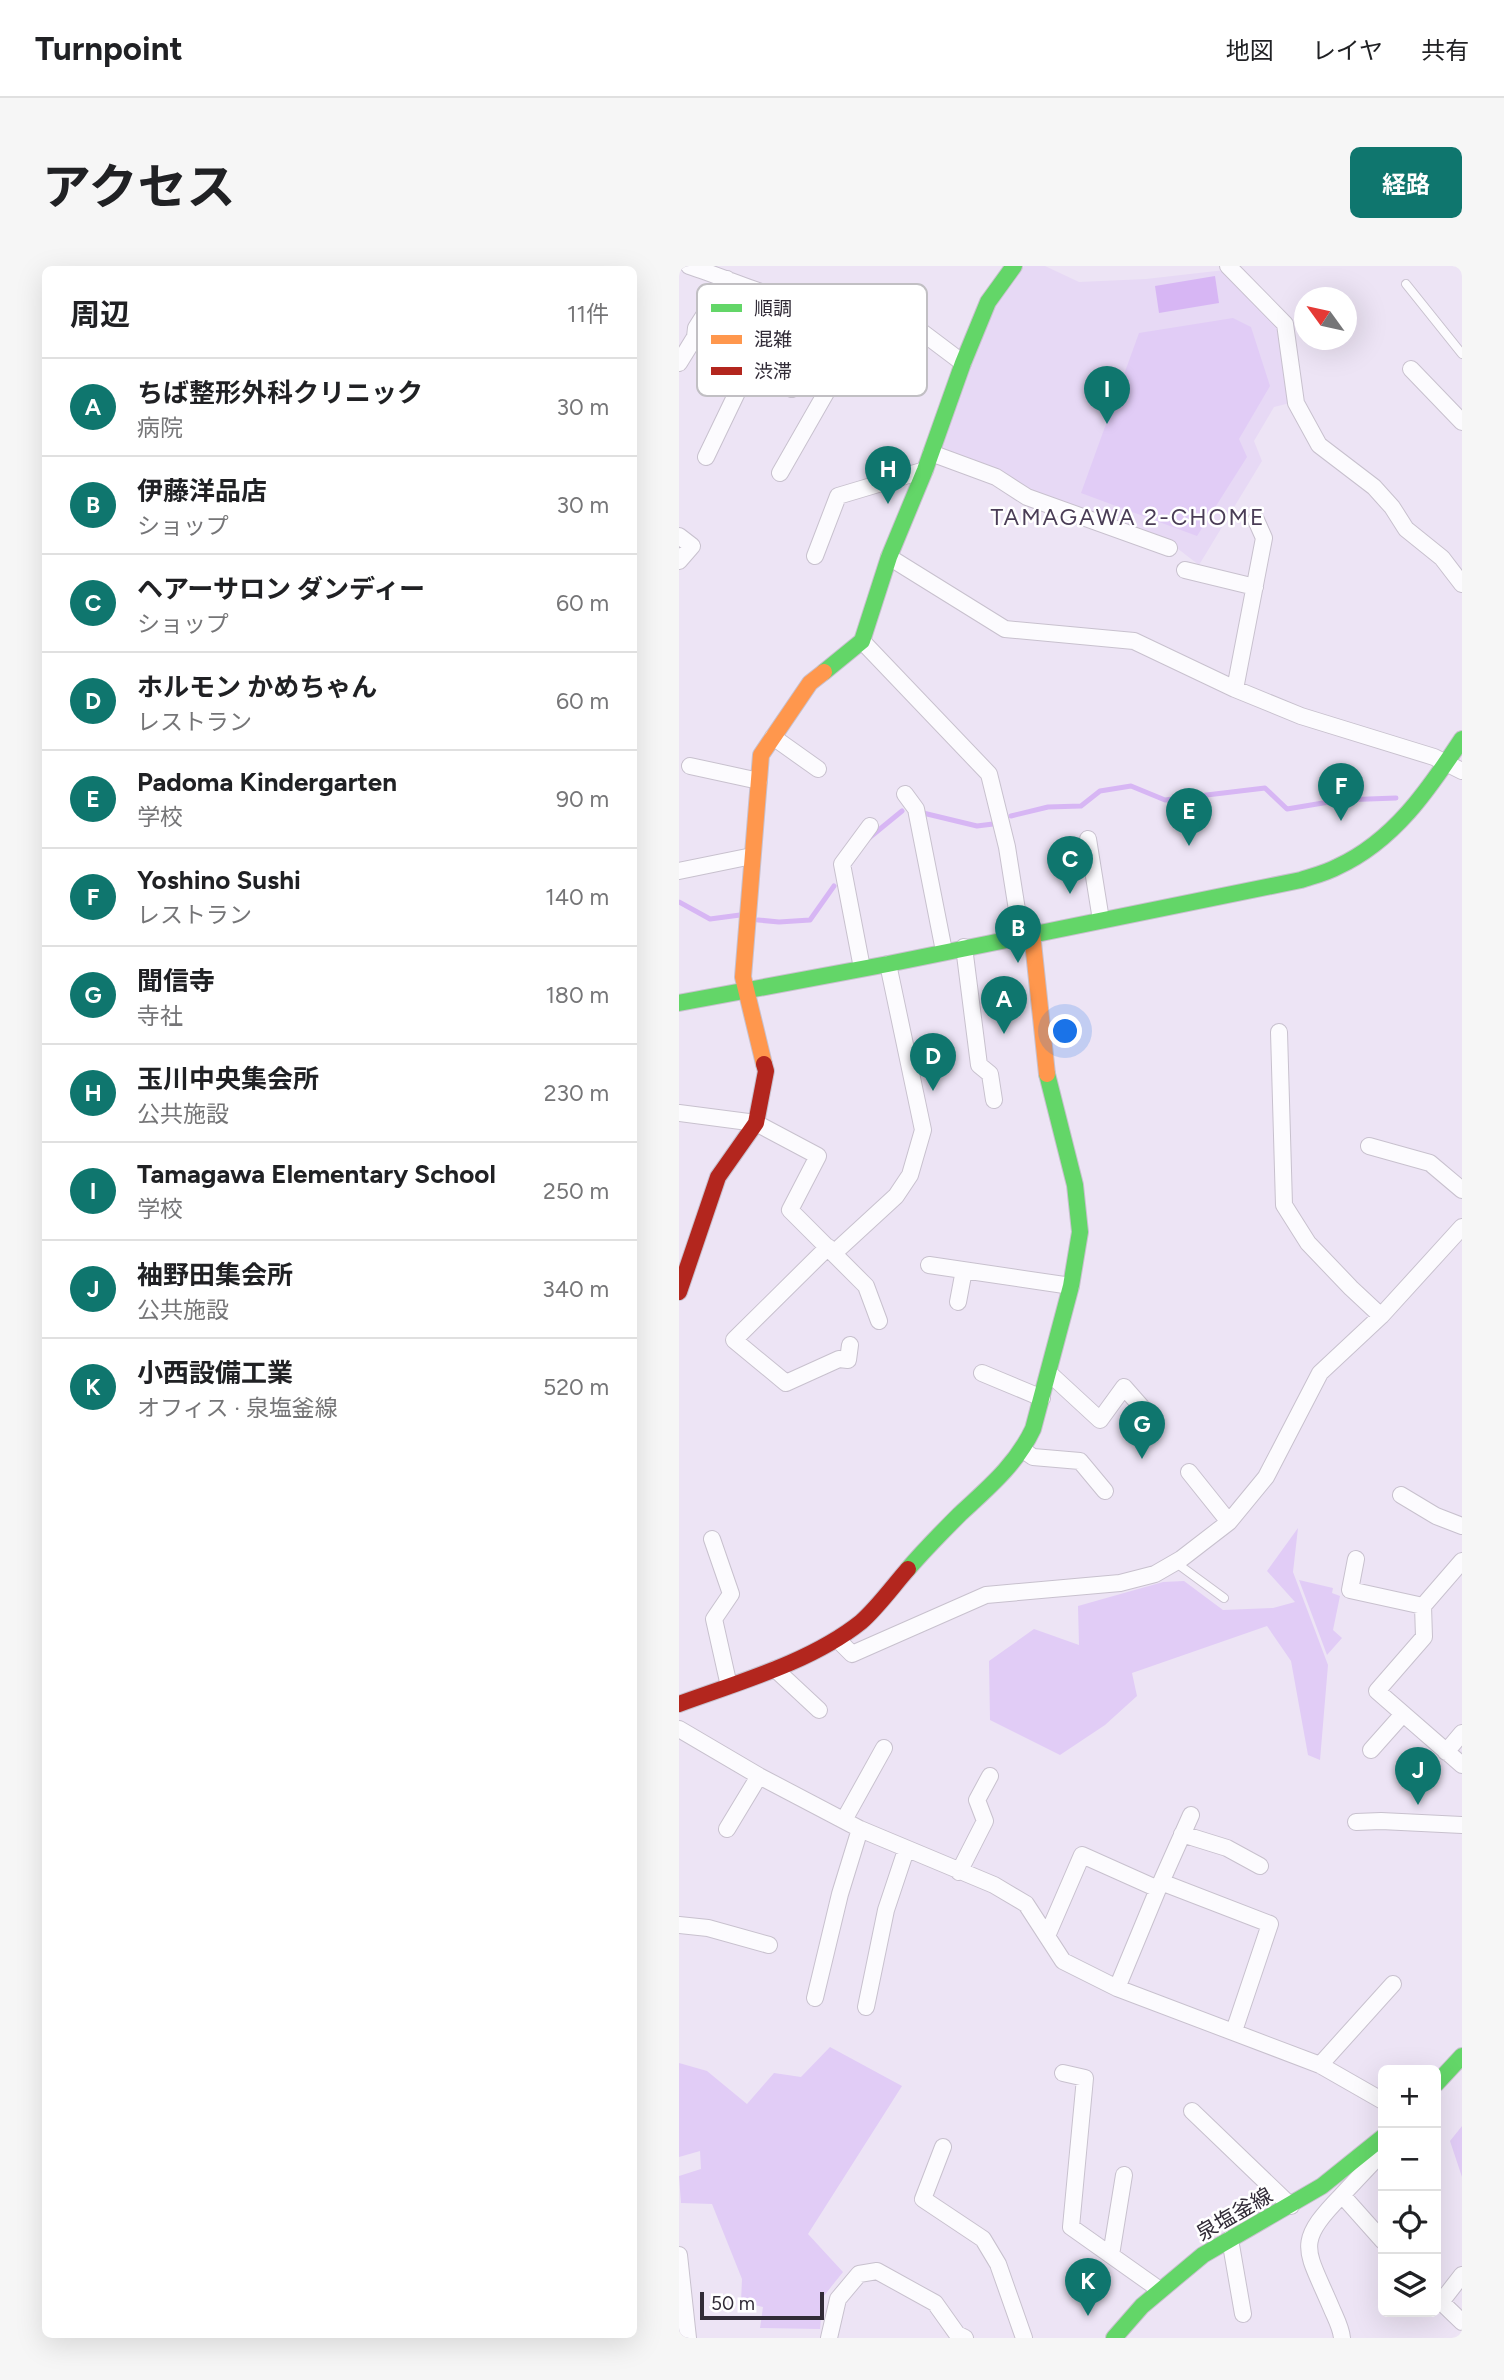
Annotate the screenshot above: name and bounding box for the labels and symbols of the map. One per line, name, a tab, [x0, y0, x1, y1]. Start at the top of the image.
legend	[697, 284, 927, 396]
north arrow	[1294, 287, 1357, 350]
text: 順調	[754, 297, 792, 320]
text: 混雑	[754, 328, 792, 351]
text: 渋滞	[754, 360, 792, 383]
pin: I	[1084, 366, 1130, 424]
pin: H	[865, 446, 911, 504]
district label: TAMAGAWA 2-CHOME	[990, 503, 1266, 531]
pin: F	[1318, 763, 1364, 821]
pin: E	[1166, 788, 1212, 846]
pin: C	[1047, 836, 1093, 894]
pin: B	[995, 905, 1041, 963]
pin: A	[981, 976, 1027, 1034]
your location	[1048, 1014, 1082, 1048]
pin: D	[910, 1033, 956, 1091]
pin: G	[1119, 1401, 1165, 1459]
pin: J	[1395, 1747, 1441, 1805]
street label: 泉塩釜線	[1191, 2182, 1277, 2246]
pin: K	[1065, 2258, 1111, 2316]
scale bar	[700, 2289, 824, 2321]

